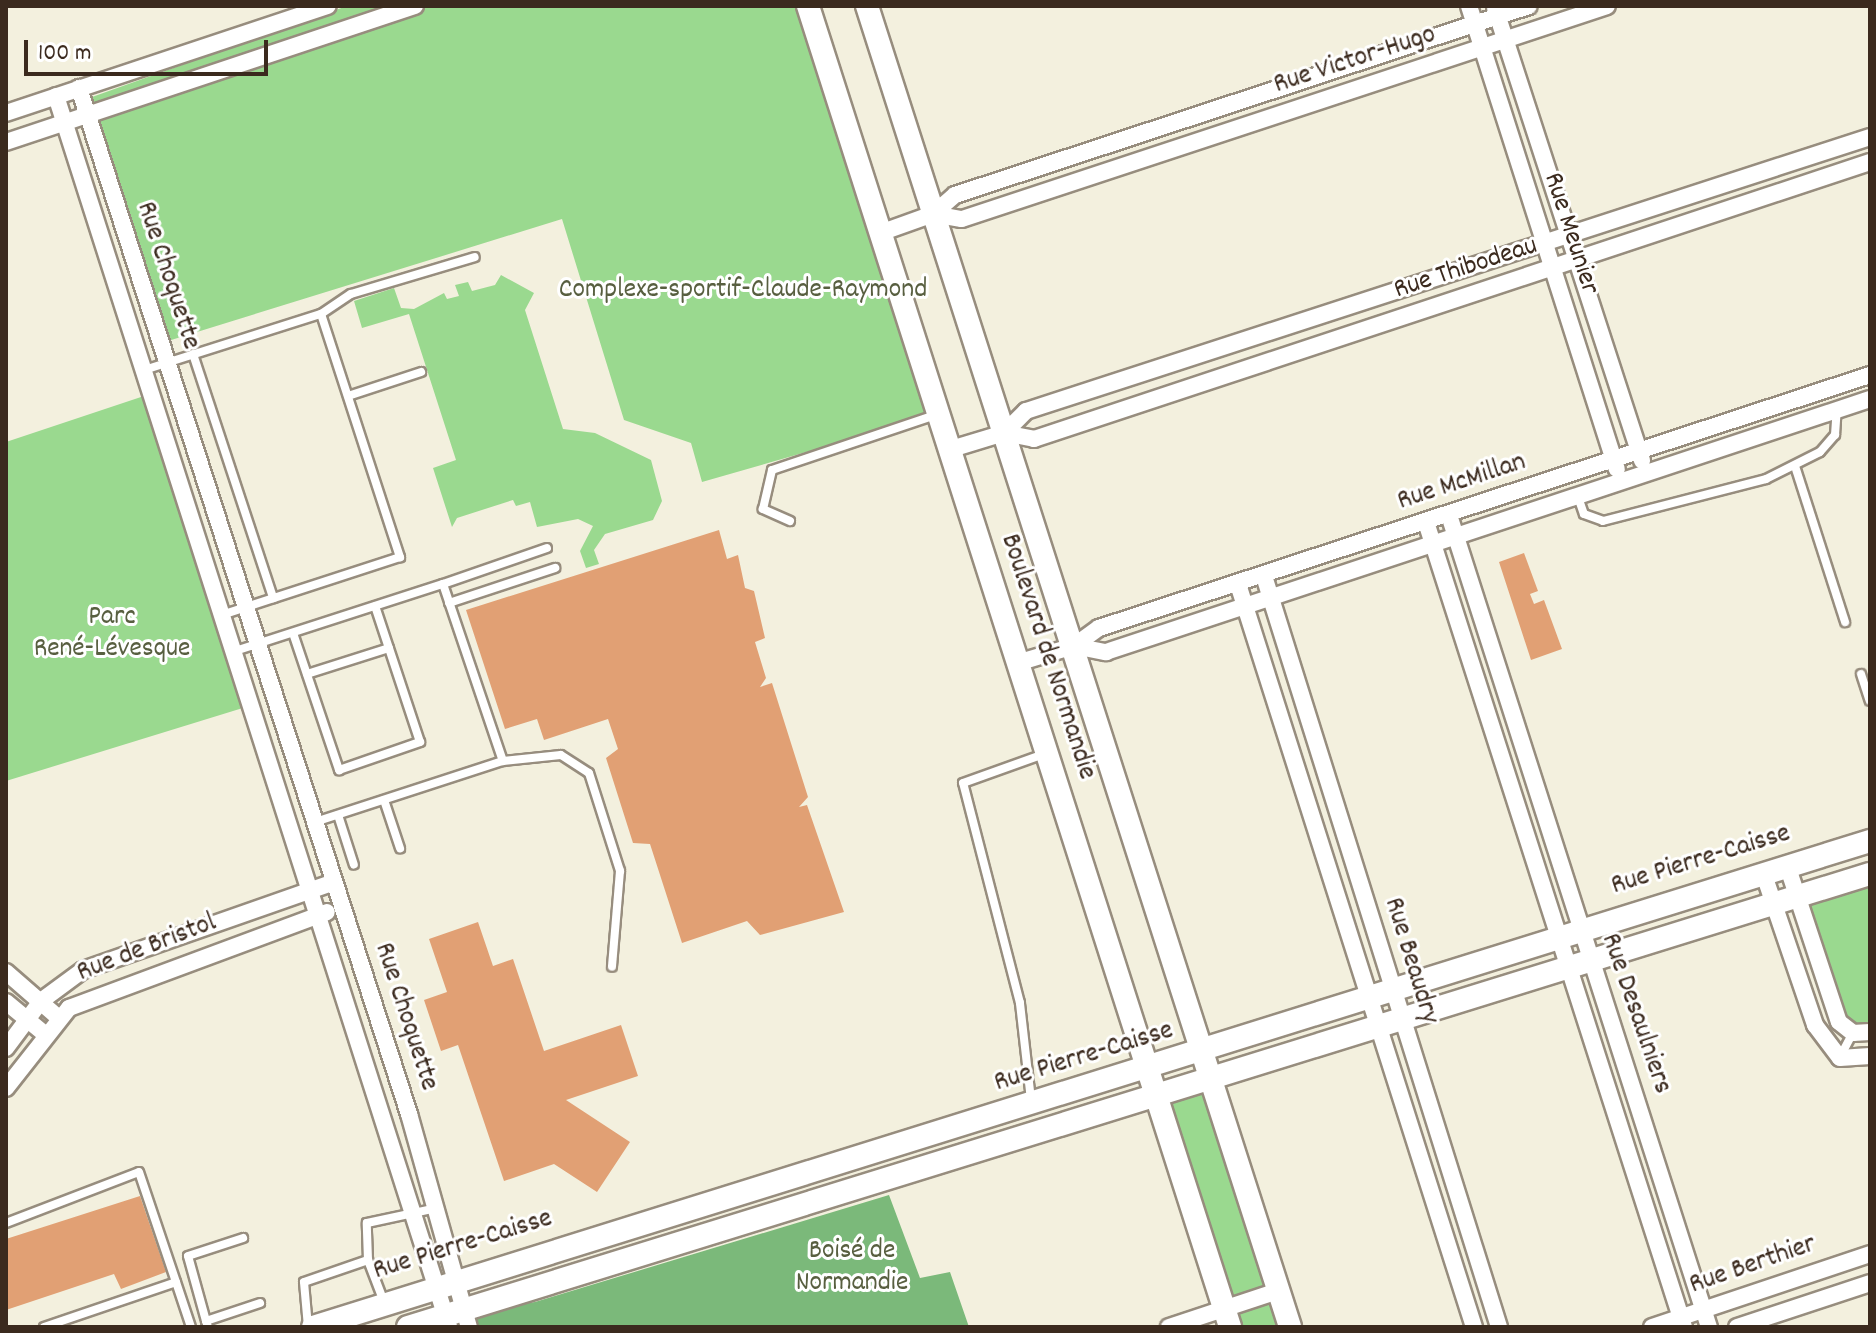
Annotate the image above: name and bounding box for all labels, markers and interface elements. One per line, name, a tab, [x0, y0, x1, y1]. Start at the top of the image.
street label: Rue Victor-Hugo	[1270, 19, 1440, 103]
scale bar	[28, 24, 272, 74]
text: 100 m	[38, 37, 91, 71]
street label: Rue Meunier	[1535, 169, 1605, 299]
street label: Rue Choquette	[127, 198, 207, 354]
street label: Rue Thibodeau	[1390, 230, 1542, 308]
park label: Complexe-sportif-Claude-Raymond	[559, 274, 927, 308]
street label: Rue McMillan	[1394, 446, 1530, 520]
street label: Boulevard de Normandie	[991, 530, 1103, 784]
park label: Parc René-Lévesque	[34, 601, 190, 667]
street label: Rue Pierre-Caisse	[1608, 818, 1794, 904]
street label: Rue Beaudry	[1375, 894, 1445, 1028]
street label: Rue de Bristol	[73, 907, 221, 991]
street label: Rue Desaulniers	[1592, 929, 1678, 1099]
street label: Rue Choquette	[365, 939, 445, 1095]
street label: Rue Pierre-Caisse	[991, 1015, 1177, 1101]
street label: Rue Pierre-Caisse	[370, 1203, 556, 1289]
street label: Rue Berthier	[1685, 1229, 1821, 1303]
park label: Boisé de Normandie	[796, 1235, 908, 1301]

